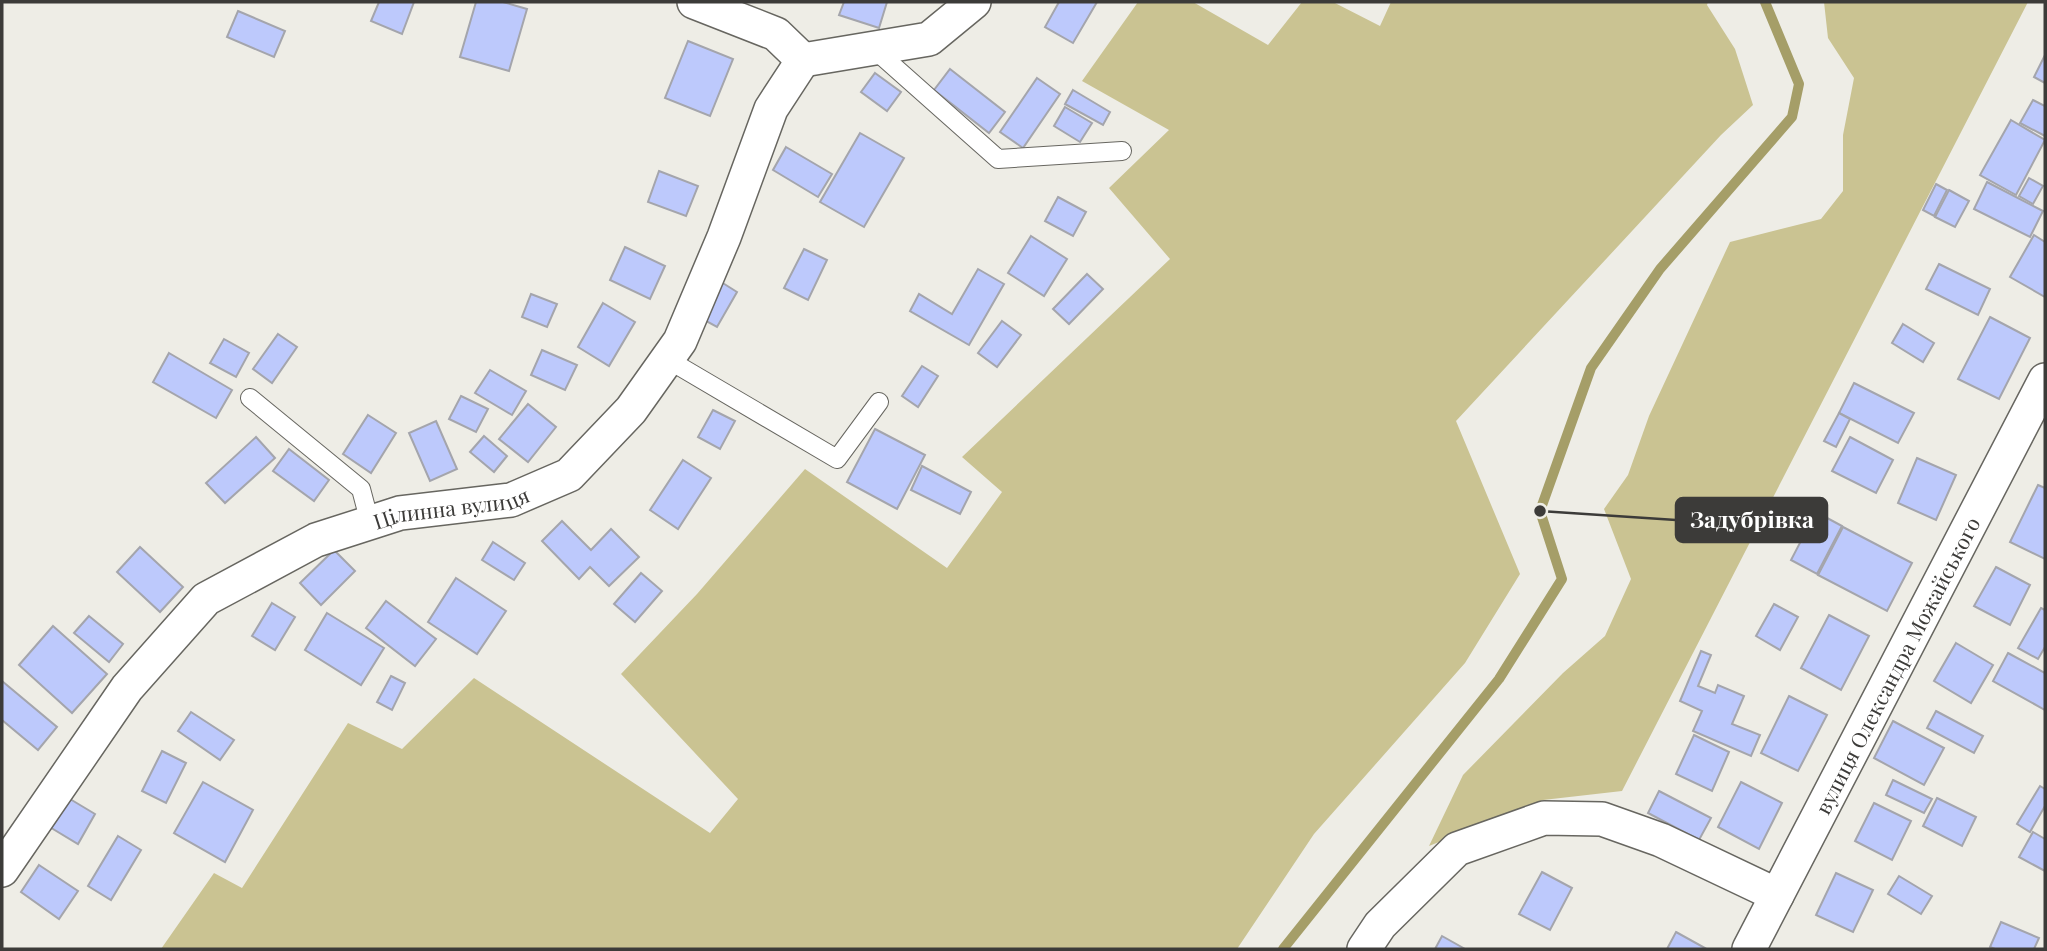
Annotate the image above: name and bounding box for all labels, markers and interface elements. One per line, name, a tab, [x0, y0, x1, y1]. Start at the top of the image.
street label: Цілинна вулиця	[369, 480, 533, 535]
callout: Задубрівка	[1676, 498, 1827, 542]
text: Задубрівка	[1690, 503, 1814, 534]
street label: вулиця Олександра Можайського	[1808, 512, 1986, 818]

